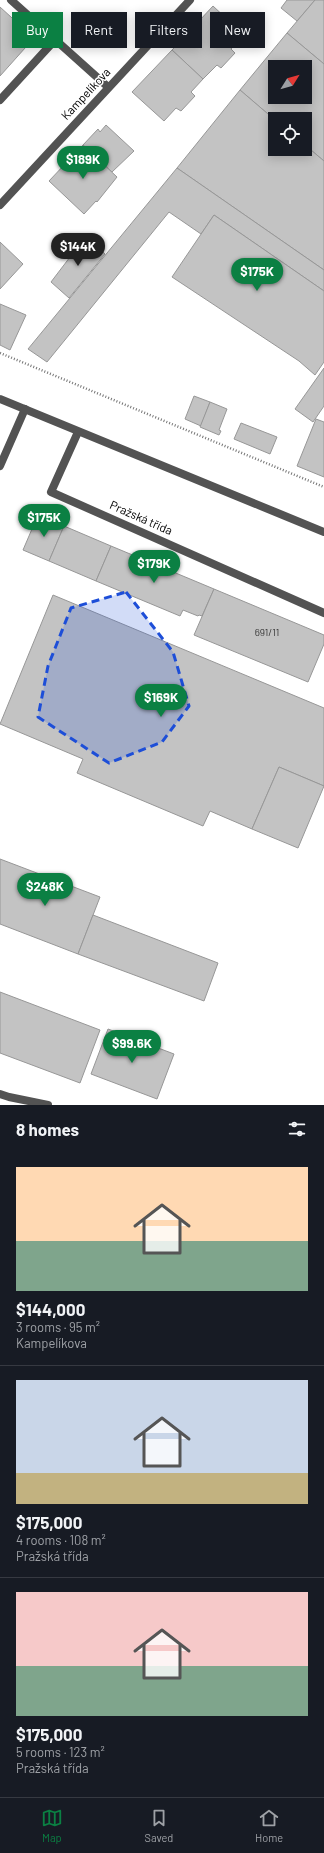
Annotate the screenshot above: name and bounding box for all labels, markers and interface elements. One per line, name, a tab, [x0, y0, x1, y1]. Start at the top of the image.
chip: Buy	[12, 12, 63, 48]
chip: Rent	[71, 12, 127, 48]
chip: Filters	[135, 12, 202, 48]
chip: New	[210, 12, 265, 48]
north arrow	[268, 60, 312, 104]
map controls	[268, 60, 312, 156]
street label: Kampelíkova	[58, 65, 113, 122]
button: locate	[268, 112, 312, 156]
pin: $189K	[55, 146, 111, 180]
text: $189K	[66, 151, 100, 167]
pin: $144K	[50, 233, 106, 267]
text: $144K	[60, 238, 96, 254]
pin: $175K	[229, 258, 285, 292]
text: $175K	[240, 263, 274, 279]
street label: Pražská třída	[108, 497, 175, 537]
pin: $175K	[16, 504, 72, 538]
text: $175K	[27, 509, 61, 525]
pin: $179K	[126, 550, 182, 584]
text: $179K	[137, 555, 171, 571]
house number: 691/11	[255, 626, 279, 638]
pin: $169K	[133, 684, 189, 718]
text: $169K	[144, 689, 178, 705]
pin: $248K	[17, 873, 73, 907]
text: $248K	[26, 878, 64, 894]
pin: $99.6K	[99, 1030, 165, 1064]
text: $99.6K	[112, 1035, 152, 1051]
icon: filters	[286, 1118, 308, 1140]
text: 8 homes	[16, 1119, 79, 1139]
icon: home	[126, 1193, 198, 1265]
text: $144,000	[16, 1299, 85, 1319]
text: 3 rooms · 95 m²	[16, 1319, 100, 1335]
text: Kampelíkova	[16, 1335, 87, 1351]
icon: home	[126, 1406, 198, 1478]
text: $175,000	[16, 1512, 82, 1532]
text: 4 rooms · 108 m²	[16, 1532, 106, 1548]
text: Pražská třída	[16, 1548, 89, 1564]
icon: home	[126, 1618, 198, 1690]
text: $175,000	[16, 1724, 82, 1744]
text: 5 rooms · 123 m²	[16, 1744, 105, 1760]
text: Pražská třída	[16, 1760, 89, 1776]
tab: Map	[41, 1807, 63, 1844]
tab: Saved	[145, 1807, 173, 1844]
tab: Home	[255, 1807, 283, 1844]

